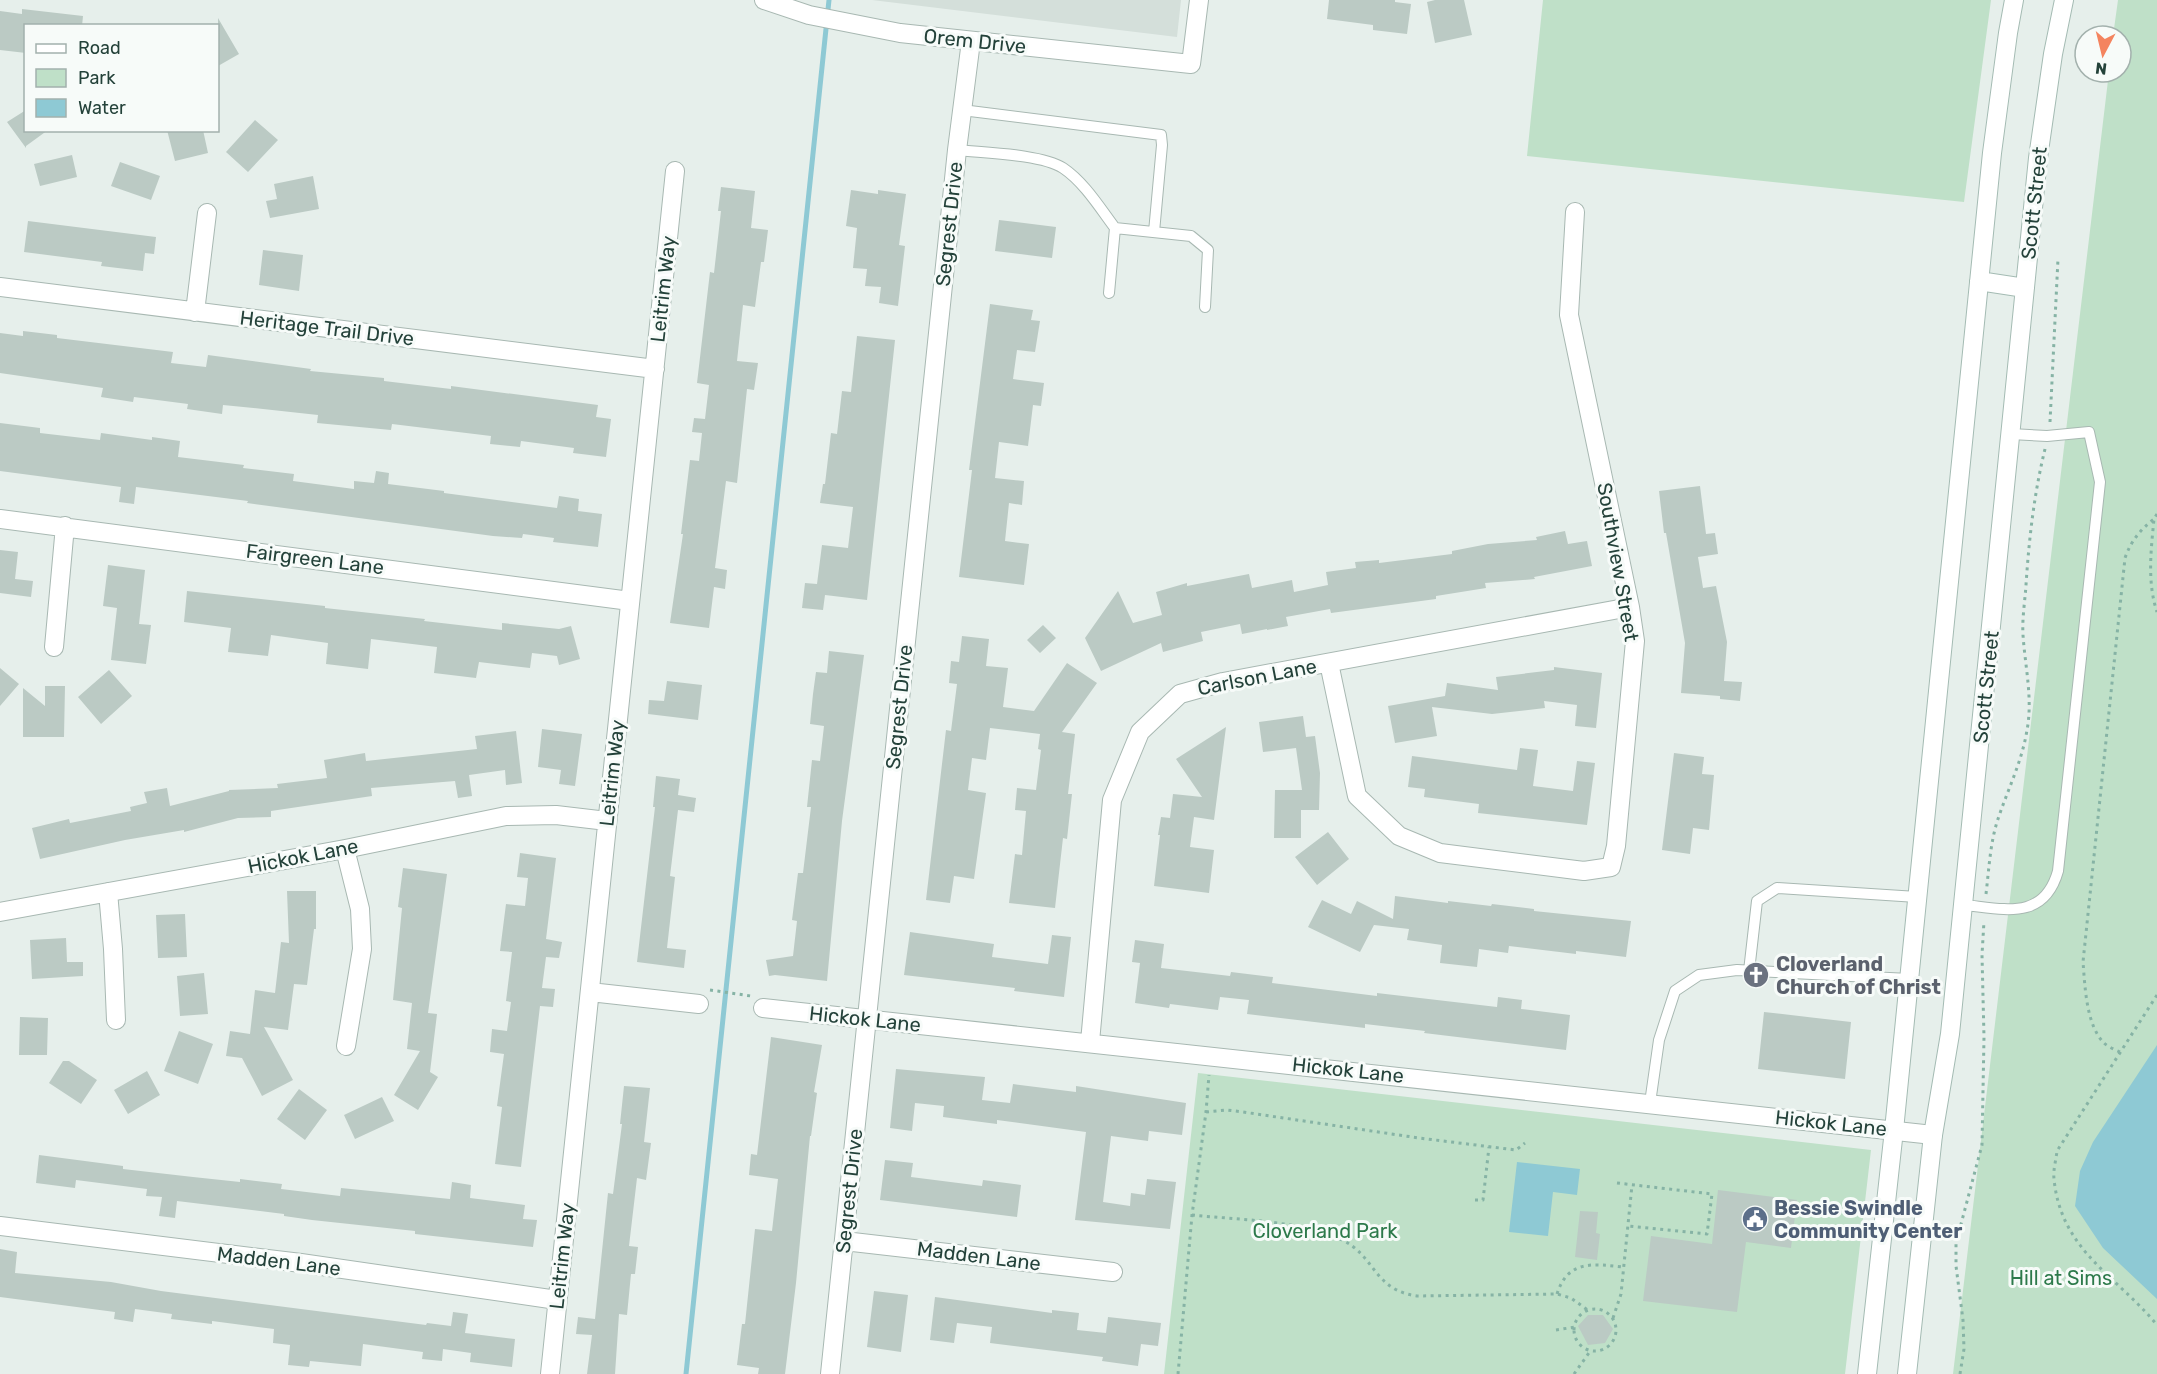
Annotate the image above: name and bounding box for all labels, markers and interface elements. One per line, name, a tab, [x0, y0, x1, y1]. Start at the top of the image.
legend	[24, 24, 219, 132]
street label: Orem Drive	[923, 24, 1027, 58]
north arrow	[2073, 24, 2133, 84]
text: Road	[78, 37, 121, 59]
text: N	[2094, 58, 2108, 79]
text: Park	[78, 67, 116, 89]
text: Water	[78, 97, 126, 119]
street label: Scott Street	[2016, 145, 2052, 261]
street label: Segrest Drive	[931, 160, 967, 288]
street label: Leitrim Way	[645, 234, 681, 344]
street label: Heritage Trail Drive	[238, 305, 416, 351]
street label: Southview Street	[1592, 481, 1644, 643]
street label: Fairgreen Lane	[245, 539, 385, 579]
street label: Scott Street	[1968, 629, 2004, 745]
street label: Segrest Drive	[881, 643, 917, 771]
street label: Carlson Lane	[1195, 654, 1319, 700]
street label: Leitrim Way	[594, 718, 630, 828]
street label: Hickok Lane	[246, 834, 360, 878]
place label: Cloverland Church of Christ	[1776, 952, 1941, 999]
church icon: Cloverland Church of Christ	[1741, 960, 1771, 990]
street label: Hickok Lane	[808, 1001, 922, 1037]
street label: Hickok Lane	[1291, 1052, 1405, 1088]
street label: Hickok Lane	[1774, 1105, 1888, 1141]
street label: Segrest Drive	[831, 1127, 867, 1255]
place label: Bessie Swindle Community Center	[1774, 1196, 1962, 1243]
street label: Leitrim Way	[544, 1201, 580, 1311]
public building icon: Bessie Swindle Community Center	[1740, 1204, 1770, 1234]
park label: Cloverland Park	[1252, 1219, 1398, 1243]
street label: Madden Lane	[916, 1236, 1042, 1276]
street label: Madden Lane	[216, 1241, 342, 1281]
park label: Hill at Sims	[2010, 1266, 2112, 1290]

